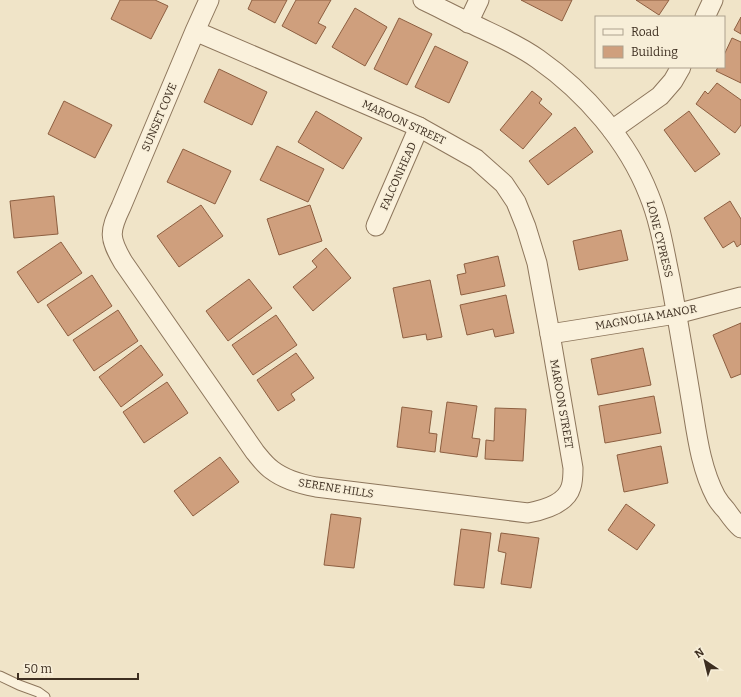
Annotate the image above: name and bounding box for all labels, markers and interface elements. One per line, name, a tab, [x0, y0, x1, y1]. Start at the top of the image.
legend	[595, 16, 725, 68]
text: Road	[631, 25, 659, 39]
text: Building	[631, 45, 678, 59]
street label: SUNSET COVE	[139, 81, 180, 153]
street label: MAROON STREET	[360, 97, 448, 148]
street label: FALCONHEAD	[378, 140, 419, 212]
street label: LONE CYPRESS	[644, 199, 675, 279]
street label: MAGNOLIA MANOR	[594, 302, 699, 333]
street label: MAROON STREET	[547, 358, 576, 450]
street label: SERENE HILLS	[297, 476, 374, 501]
north arrow	[685, 641, 725, 681]
text: N	[692, 645, 707, 661]
scale bar	[18, 655, 138, 681]
text: 50 m	[24, 662, 53, 676]

